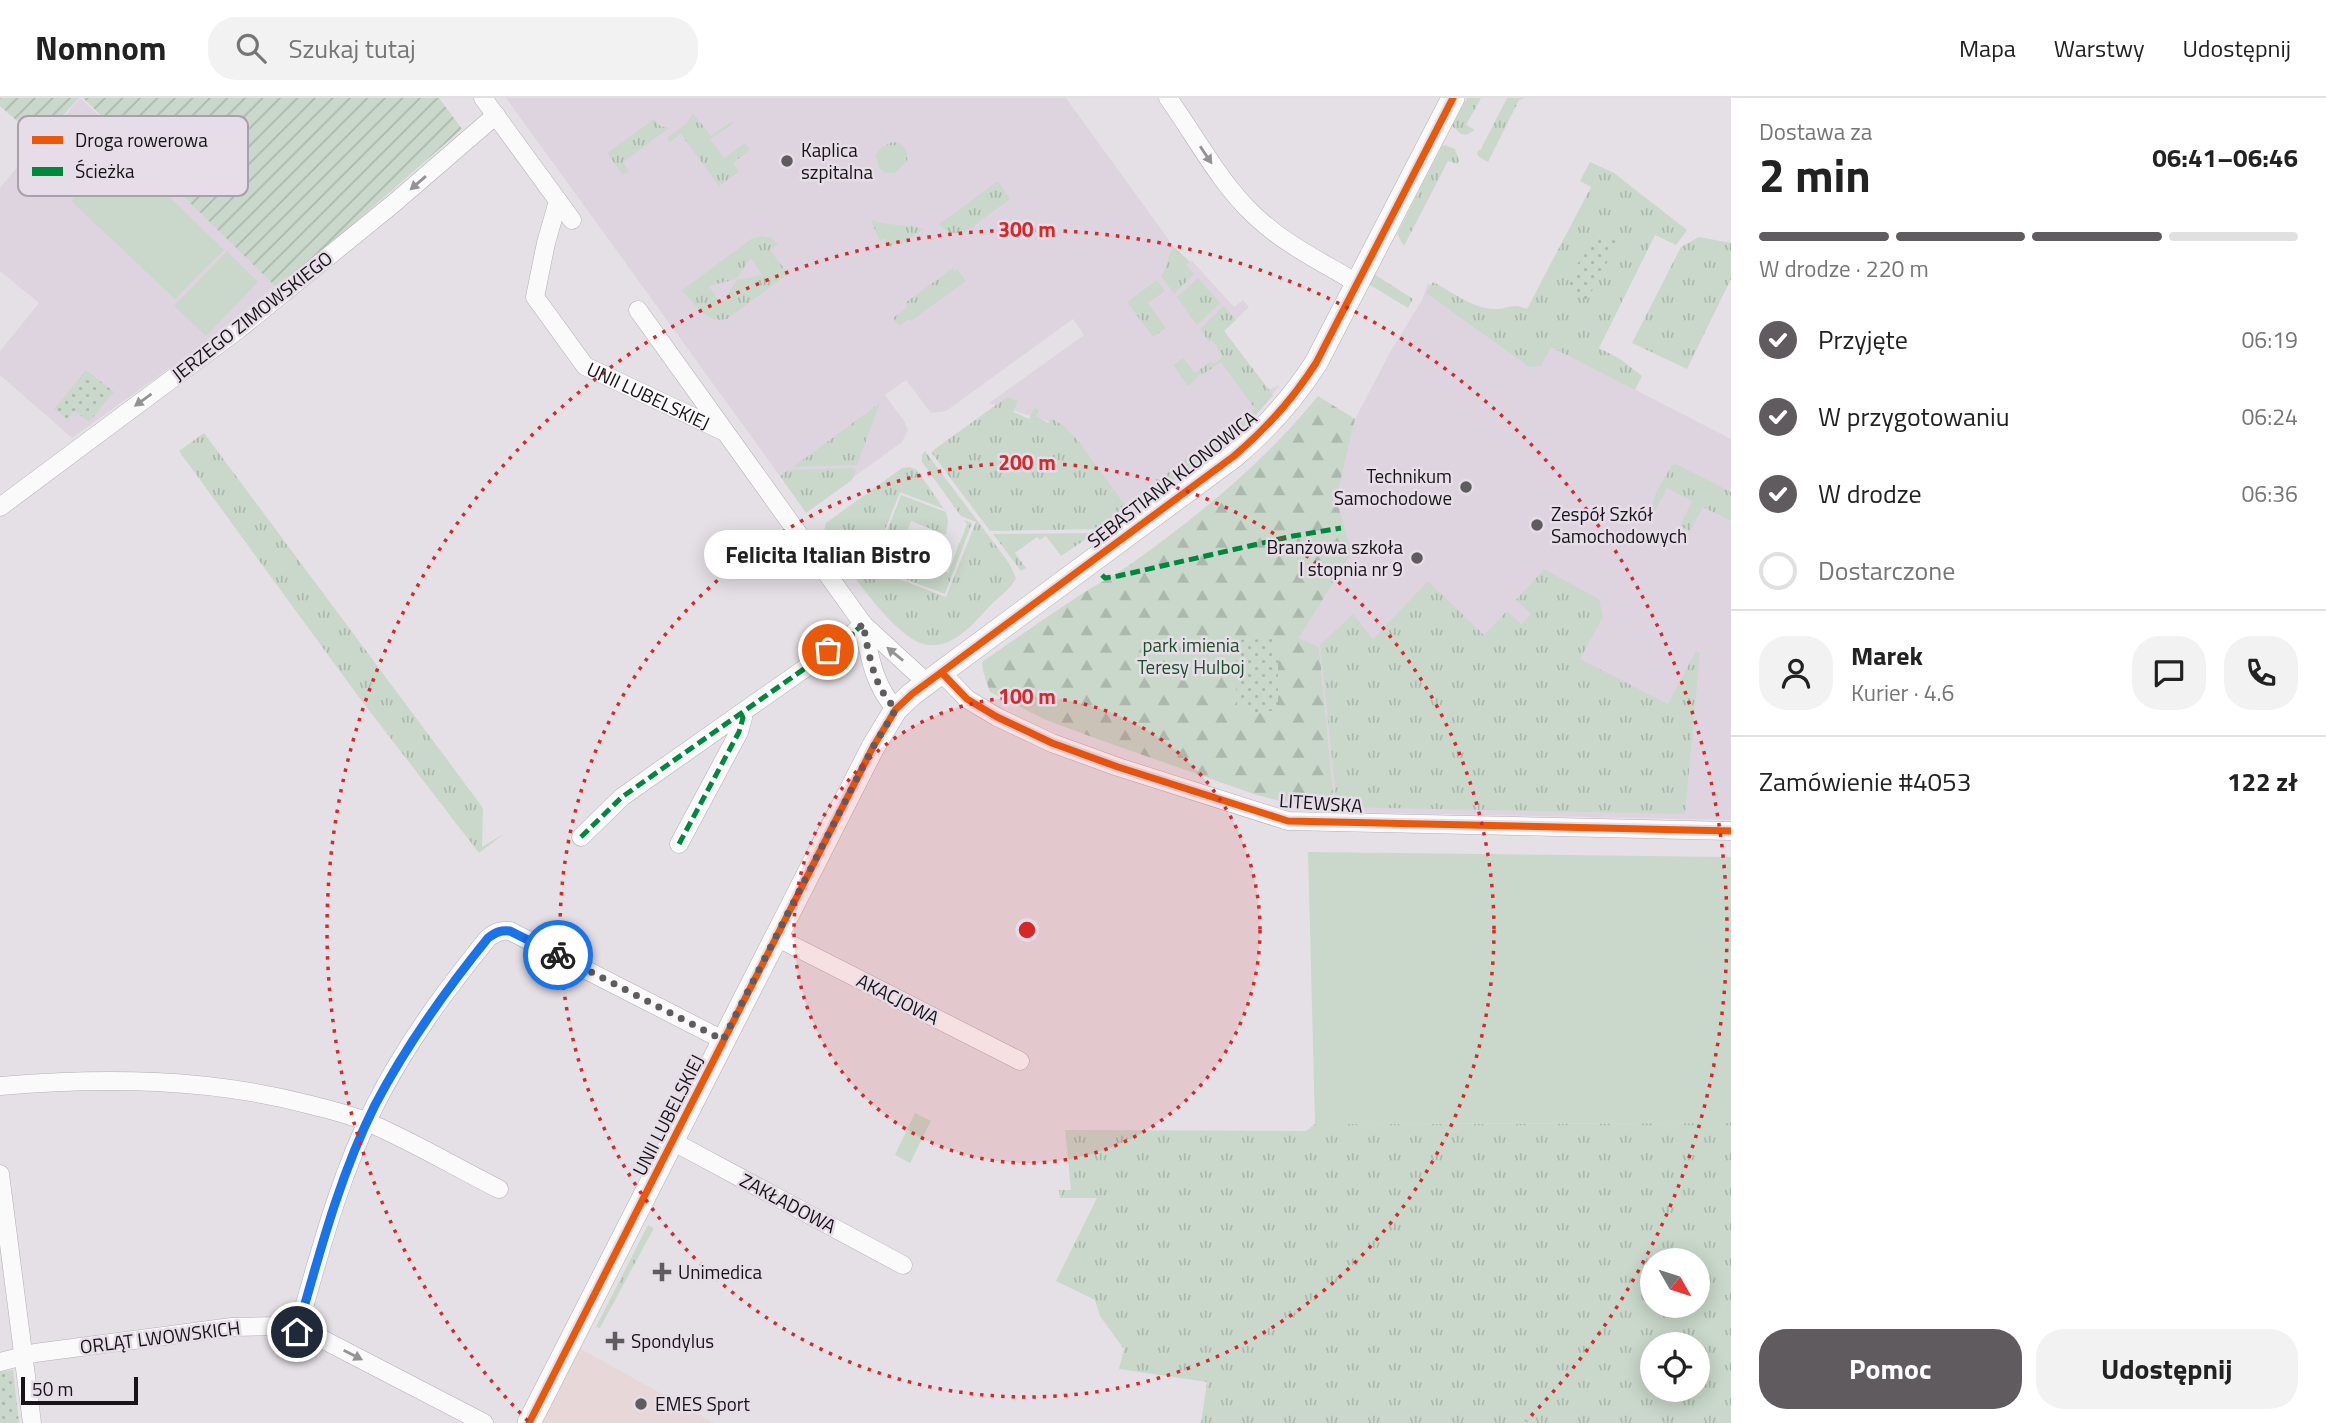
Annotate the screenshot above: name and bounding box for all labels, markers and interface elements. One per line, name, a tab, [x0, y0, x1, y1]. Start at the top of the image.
search box	[208, 17, 698, 80]
text: Nomnom	[35, 23, 166, 73]
icon: search	[232, 29, 270, 67]
text: Szukaj tutaj	[288, 29, 416, 68]
text: Mapa	[1959, 30, 2016, 66]
text: Warstwy	[2054, 30, 2145, 66]
text: Udostępnij	[2183, 30, 2291, 66]
text: Dostawa za	[1759, 114, 1872, 149]
legend	[18, 116, 248, 196]
text: Droga rowerowa	[75, 125, 208, 154]
place label: Kaplica szpitalna	[801, 135, 873, 186]
text: 06:41–06:46	[2152, 138, 2298, 177]
text: 2 min	[1759, 140, 1871, 210]
one-way arrow	[1200, 145, 1213, 164]
marker: Kaplica szpitalna	[779, 153, 795, 169]
text: Ścieżka	[75, 156, 135, 185]
one-way arrow	[409, 175, 427, 191]
text: 300 m	[998, 213, 1056, 245]
street label: JERZEGO ZIMOWSKIEGO	[165, 243, 338, 388]
text: W drodze · 220 m	[1759, 251, 1929, 286]
text: Przyjęte	[1818, 320, 1908, 359]
icon: check	[1759, 321, 1797, 359]
text: 06:19	[2241, 322, 2298, 357]
street label: UNII LUBELSKIEJ	[582, 354, 715, 437]
one-way arrow	[134, 392, 152, 406]
text: W przygotowaniu	[1818, 397, 2009, 436]
icon: check	[1759, 398, 1797, 436]
text: 06:24	[2241, 399, 2298, 434]
street label: SEBASTIANA KLONOWICA	[1081, 403, 1263, 554]
text: 200 m	[998, 446, 1056, 478]
place label: Technikum Samochodowe	[1334, 461, 1452, 512]
text: W drodze	[1818, 474, 1922, 513]
icon: check	[1759, 475, 1797, 513]
text: 06:36	[2241, 476, 2298, 511]
marker: Technikum Samochodowe	[1458, 479, 1474, 495]
place label: Zespół Szkół Samochodowych	[1551, 499, 1687, 550]
marker: Zespół Szkół Samochodowych	[1529, 517, 1545, 533]
callout: Felicita Italian Bistro	[704, 531, 952, 580]
place label: Branżowa szkoła I stopnia nr 9	[1267, 532, 1403, 583]
text: Felicita Italian Bistro	[725, 537, 931, 572]
marker: Branżowa szkoła I stopnia nr 9	[1409, 550, 1425, 566]
text: Dostarczone	[1818, 551, 1955, 590]
pin	[798, 620, 858, 680]
park label: park imienia Teresy Hulboj	[1137, 630, 1245, 681]
icon: bag	[809, 631, 847, 669]
button: person	[1759, 636, 1833, 710]
text: Marek	[1851, 636, 1923, 675]
button: chat	[2132, 636, 2206, 710]
button: phone	[2224, 636, 2298, 710]
one-way arrow	[887, 646, 905, 661]
text: Kurier · 4.6	[1851, 675, 1954, 710]
text: 100 m	[998, 680, 1056, 712]
text: Zamówienie #4053	[1759, 762, 1971, 801]
text: 122 zł	[2227, 762, 2298, 801]
street label: LITEWSKA	[1278, 785, 1364, 820]
centre of rings	[1015, 918, 1039, 942]
courier	[523, 920, 593, 990]
icon: bike	[539, 936, 577, 974]
street label: AKACJOWA	[852, 965, 945, 1032]
street label: UNII LUBELSKIEJ	[624, 1049, 711, 1181]
street label: ZAKŁADOWA	[735, 1165, 842, 1240]
north arrow	[1640, 1248, 1710, 1318]
map controls	[1640, 1248, 1710, 1402]
place label: Unimedica	[678, 1257, 763, 1286]
marker: Unimedica	[652, 1262, 672, 1282]
pin	[267, 1302, 327, 1362]
street label: ORLĄT LWOWSKICH	[78, 1312, 242, 1361]
icon: home	[278, 1313, 316, 1351]
place label: Spondylus	[631, 1326, 714, 1355]
button: Pomoc	[1759, 1329, 2022, 1409]
button: Udostępnij	[2036, 1329, 2298, 1409]
marker: Spondylus	[605, 1331, 625, 1351]
button: locate	[1640, 1332, 1710, 1402]
one-way arrow	[343, 1349, 363, 1361]
scale bar	[21, 1374, 138, 1406]
text: 50 m	[32, 1374, 73, 1403]
place label: EMES Sport	[655, 1389, 750, 1418]
marker: EMES Sport	[633, 1396, 649, 1412]

